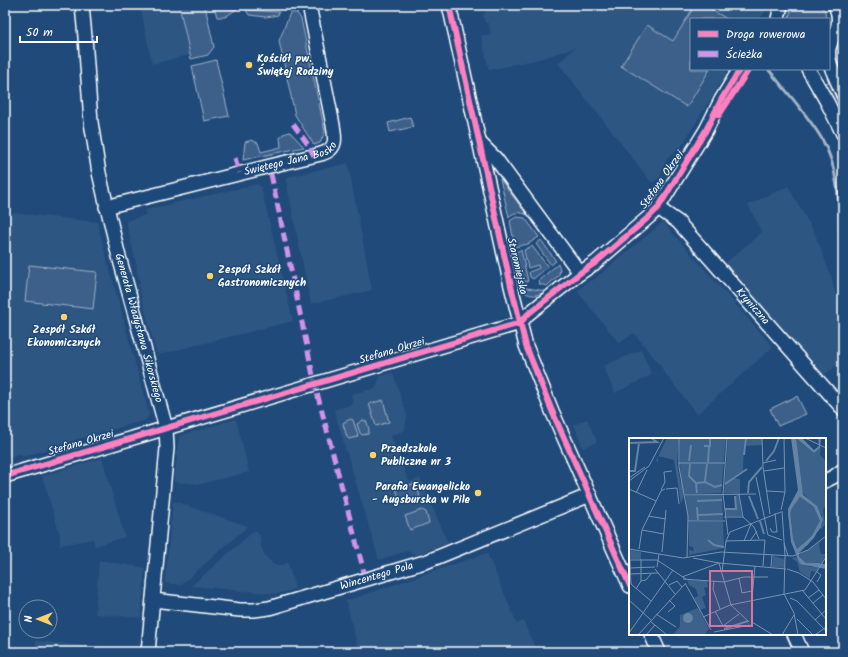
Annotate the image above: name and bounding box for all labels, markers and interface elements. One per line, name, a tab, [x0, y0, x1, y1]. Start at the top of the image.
scale bar	[20, 18, 97, 44]
legend	[690, 18, 830, 70]
text: 50 m	[26, 23, 53, 42]
text: Droga rowerowa	[726, 25, 806, 44]
text: Ścieżka	[726, 45, 763, 64]
place label: Kościół pw. Świętej Rodziny	[257, 50, 334, 81]
marker: Kościół pw. Świętej Rodziny	[244, 60, 254, 70]
street label: Świętego Jana Bosko	[242, 139, 343, 181]
street label: Stefana Okrzei	[635, 147, 689, 213]
street label: Staromiejska	[502, 236, 532, 296]
street label: Generała Władysława Sikorskiego	[110, 251, 168, 405]
place label: Zespół Szkół Gastronomicznych	[218, 261, 306, 292]
marker: Zespół Szkół Gastronomicznych	[205, 271, 215, 281]
street label: Kryniczna	[731, 284, 774, 329]
marker: Zespół Szkół Ekonomicznych	[59, 312, 69, 322]
place label: Zespół Szkół Ekonomicznych	[27, 321, 101, 352]
street label: Stefana Okrzei	[357, 332, 427, 370]
street label: Stefana Okrzei	[46, 425, 116, 461]
inset map	[629, 438, 826, 635]
place label: Przedszkole Publiczne nr 3	[381, 440, 451, 471]
marker: Przedszkole Publiczne nr 3	[368, 450, 378, 460]
place label: Parafia Ewangelicko - Augsburska w Pile	[372, 478, 471, 509]
marker: Parafia Ewangelicko - Augsburska w Pile	[473, 488, 483, 498]
street label: Wincentego Pola	[338, 557, 415, 596]
north arrow	[18, 599, 58, 639]
text: N	[20, 615, 38, 622]

